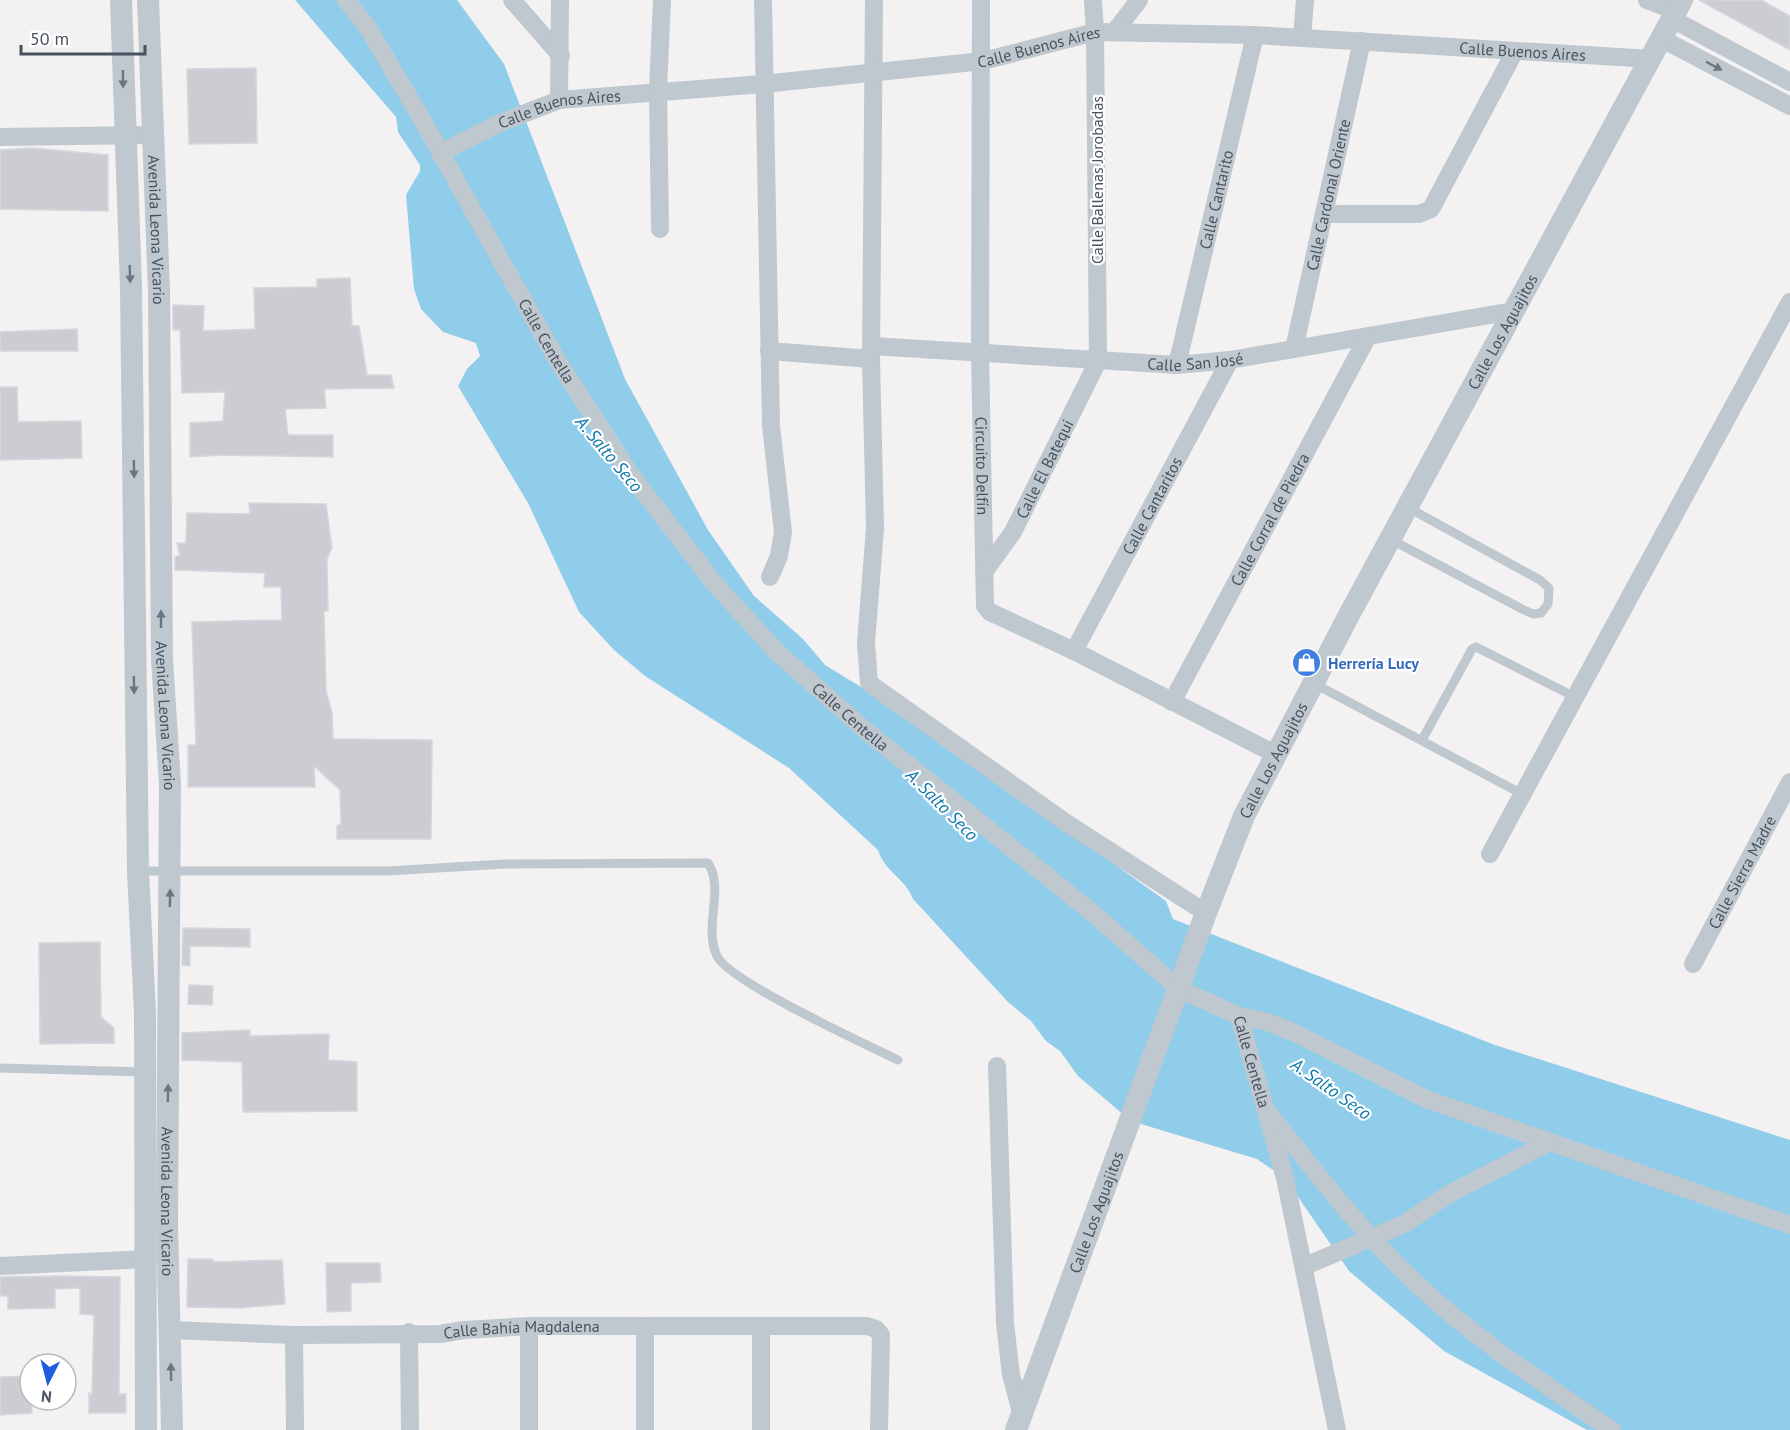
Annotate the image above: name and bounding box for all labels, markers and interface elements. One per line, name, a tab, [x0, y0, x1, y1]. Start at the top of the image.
scale bar	[21, 18, 146, 56]
street label: Calle Buenos Aires	[976, 22, 1101, 72]
text: 50 m	[30, 27, 69, 50]
street label: Calle Buenos Aires	[1459, 37, 1587, 65]
one-way arrow	[1706, 61, 1723, 71]
one-way arrow	[118, 70, 128, 89]
street label: Calle Buenos Aires	[495, 85, 622, 133]
street label: Calle Ballenas Jorobadas	[1087, 96, 1107, 264]
street label: Calle Cardonal Oriente	[1302, 117, 1355, 272]
street label: Calle Cantarito	[1195, 148, 1237, 251]
street label: Avenida Leona Vicario	[144, 155, 169, 305]
one-way arrow	[126, 265, 135, 284]
street label: Calle Los Aguajitos	[1463, 270, 1542, 393]
street label: Calle Centella	[514, 295, 579, 387]
street label: Calle San José	[1147, 348, 1245, 375]
water label: A. Salto Seco	[570, 410, 648, 497]
street label: Circuito Delfín	[971, 416, 993, 515]
street label: Calle El Batequi	[1011, 416, 1077, 522]
street label: Calle Corral de Piedra	[1226, 450, 1313, 589]
street label: Calle Cantaritos	[1118, 453, 1186, 558]
one-way arrow	[129, 460, 139, 479]
one-way arrow	[156, 609, 166, 628]
street label: Avenida Leona Vicario	[152, 641, 180, 790]
shop icon: Herrería Lucy	[1291, 647, 1323, 679]
place label: Herrería Lucy	[1328, 653, 1419, 673]
one-way arrow	[129, 676, 138, 695]
street label: Calle Centella	[808, 678, 893, 755]
street label: Calle Los Aguajitos	[1235, 698, 1312, 822]
water label: A. Salto Seco	[901, 763, 983, 846]
street label: Calle Sierra Madre	[1704, 812, 1780, 932]
one-way arrow	[166, 888, 175, 907]
street label: Calle Centella	[1229, 1013, 1275, 1110]
water label: A. Salto Seco	[1286, 1052, 1376, 1125]
one-way arrow	[163, 1083, 173, 1102]
street label: Avenida Leona Vicario	[157, 1127, 178, 1277]
street label: Calle Los Aguajitos	[1064, 1148, 1128, 1276]
street label: Calle Bahía Magdalena	[442, 1316, 600, 1343]
north arrow	[18, 1352, 78, 1412]
one-way arrow	[166, 1362, 175, 1381]
text: N	[40, 1386, 53, 1407]

